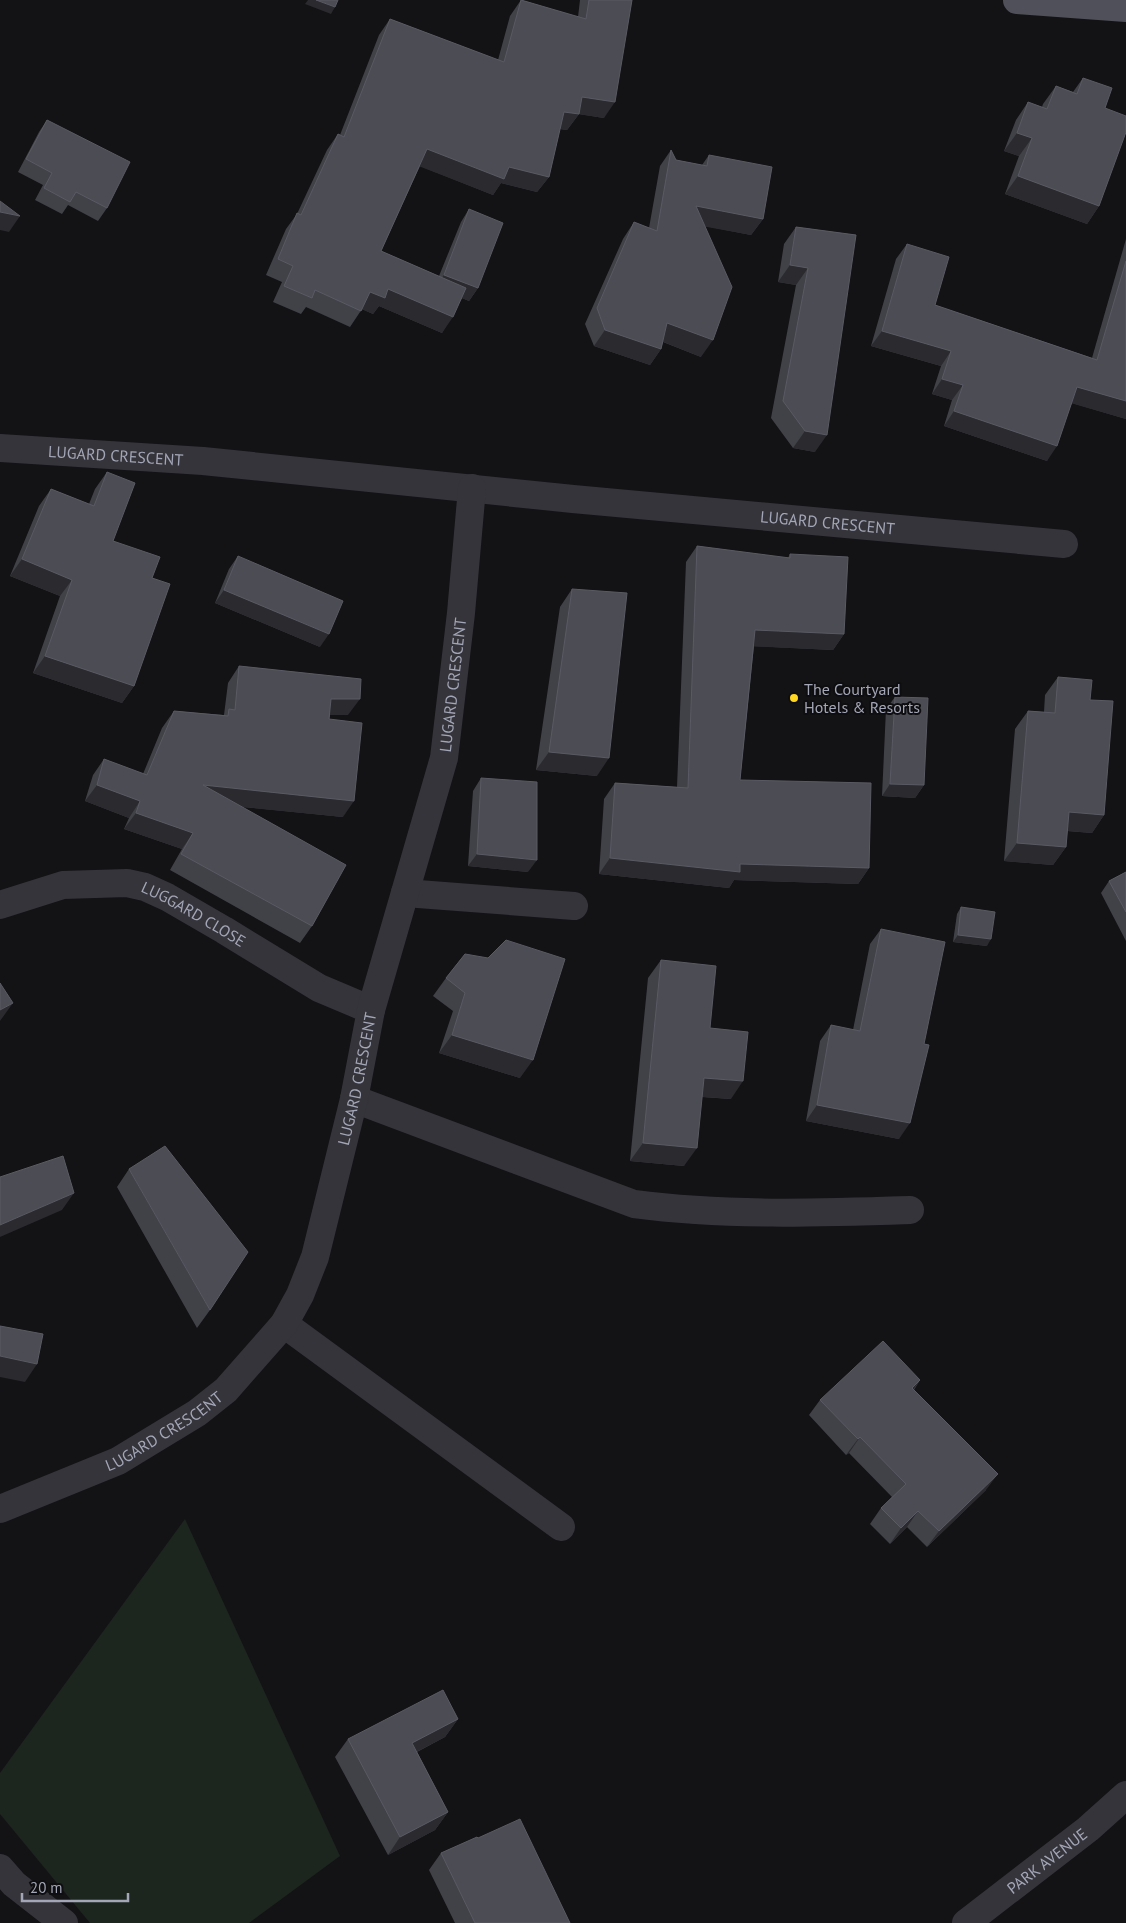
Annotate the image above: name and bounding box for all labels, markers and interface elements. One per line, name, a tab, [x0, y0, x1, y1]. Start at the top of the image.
street label: LUGARD CRESCENT	[48, 441, 184, 470]
street label: LUGARD CRESCENT	[759, 506, 896, 538]
street label: LUGARD CRESCENT	[435, 616, 470, 753]
place label: The Courtyard Hotels & Resorts	[804, 679, 920, 717]
marker: The Courtyard Hotels & Resorts	[788, 692, 800, 704]
street label: LUGGARD CLOSE	[138, 877, 249, 951]
street label: LUGARD CRESCENT	[333, 1010, 380, 1147]
street label: LUGARD CRESCENT	[102, 1387, 227, 1475]
street label: PARK AVENUE	[1003, 1824, 1091, 1898]
scale bar	[22, 1870, 129, 1902]
text: 20 m	[30, 1878, 63, 1897]

